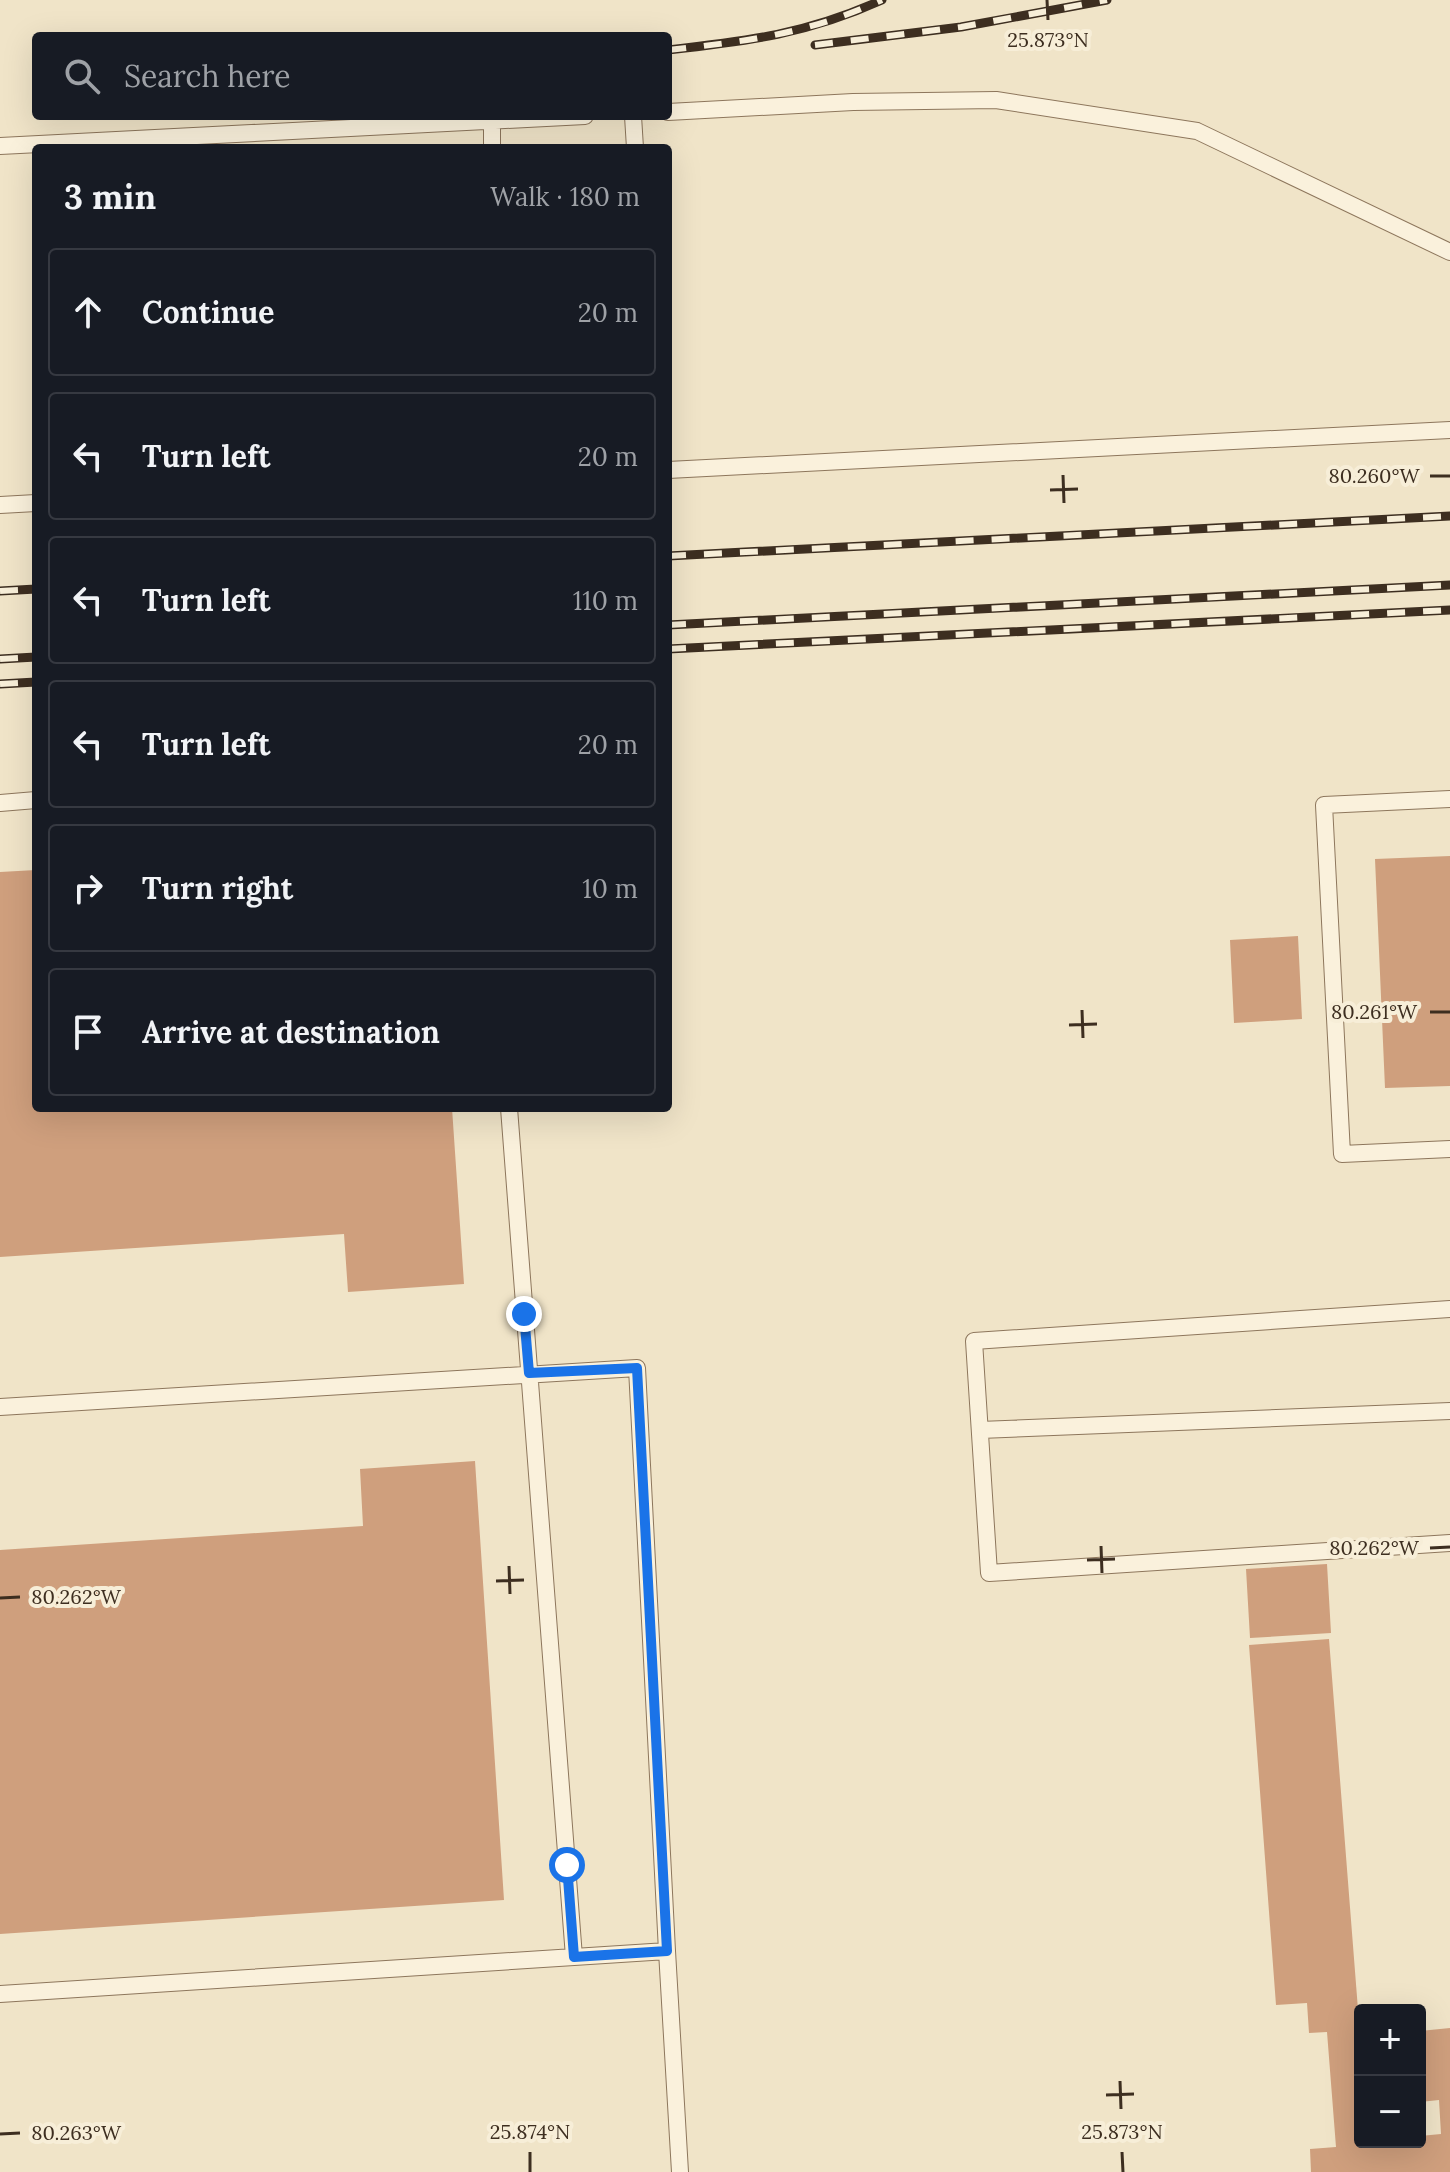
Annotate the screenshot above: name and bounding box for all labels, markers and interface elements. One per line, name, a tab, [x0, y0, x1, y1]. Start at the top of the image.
text: 25.873°N	[1007, 27, 1089, 52]
search box	[32, 32, 672, 120]
icon: search	[60, 54, 104, 98]
text: Search here	[124, 57, 291, 95]
text: 3 min	[64, 175, 156, 218]
text: Walk · 180 m	[490, 180, 640, 213]
icon: ahead	[66, 290, 110, 334]
text: Continue	[142, 293, 274, 331]
text: 20 m	[578, 296, 638, 329]
icon: left	[66, 434, 110, 478]
text: Turn left	[142, 437, 270, 475]
text: 20 m	[578, 440, 638, 473]
text: 80.260°W	[1329, 463, 1421, 488]
icon: left	[66, 578, 110, 622]
text: Turn left	[142, 581, 270, 619]
text: 110 m	[573, 584, 638, 617]
icon: left	[66, 722, 110, 766]
text: Turn left	[142, 725, 270, 763]
text: 20 m	[578, 728, 638, 761]
icon: right	[66, 866, 110, 910]
text: Turn right	[142, 869, 293, 907]
text: 10 m	[582, 872, 638, 905]
text: 80.261°W	[1331, 999, 1418, 1024]
icon: arrive	[66, 1010, 110, 1054]
text: Arrive at destination	[142, 1013, 440, 1051]
route end	[506, 1296, 542, 1332]
text: 80.262°W	[1329, 1535, 1420, 1560]
text: 80.262°W	[31, 1584, 122, 1609]
route start	[549, 1847, 585, 1883]
map controls	[1354, 2004, 1426, 2148]
button: +	[1354, 2004, 1426, 2076]
button: −	[1354, 2076, 1426, 2148]
text: 25.874°N	[490, 2119, 570, 2144]
text: 25.873°N	[1081, 2119, 1163, 2144]
text: 80.263°W	[31, 2120, 122, 2145]

